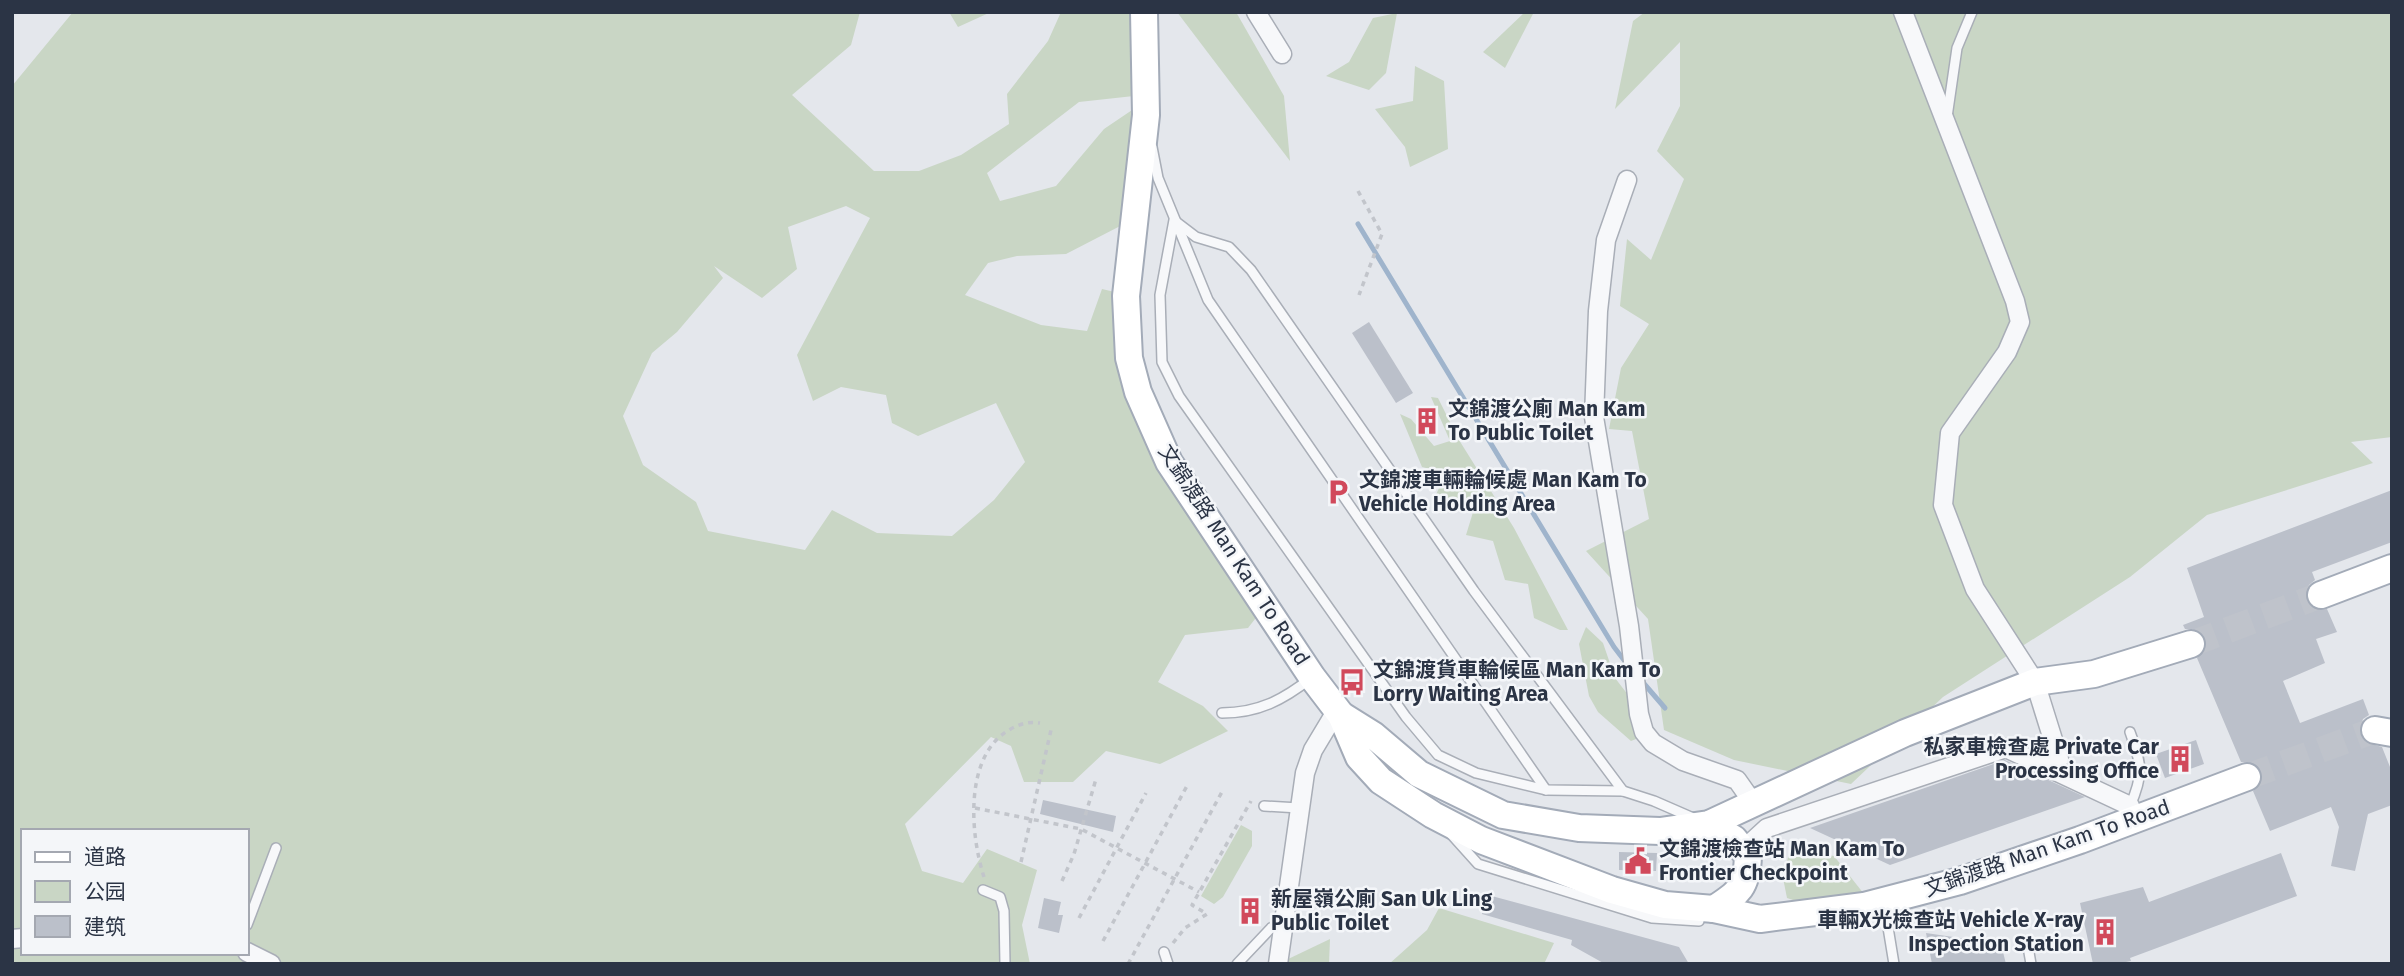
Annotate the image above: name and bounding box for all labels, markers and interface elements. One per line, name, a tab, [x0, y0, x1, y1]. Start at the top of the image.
place label: 文錦渡公廁 Man Kam To Public Toilet	[1448, 396, 1645, 446]
building icon: 文錦渡公廁 Man Kam To Public Toilet	[1412, 406, 1442, 436]
street label: 文錦渡路 Man Kam To Road	[1153, 440, 1315, 670]
place label: 文錦渡車輛輪候處 Man Kam To Vehicle Holding Area	[1358, 467, 1647, 517]
parking icon: 文錦渡車輛輪候處 Man Kam To Vehicle Holding Area	[1323, 477, 1353, 507]
place label: 文錦渡貨車輪候區 Man Kam To Lorry Waiting Area	[1373, 657, 1661, 707]
bus stop icon: 文錦渡貨車輪候區 Man Kam To Lorry Waiting Area	[1337, 667, 1367, 697]
place label: 私家車檢查處 Private Car Processing Office	[1924, 734, 2160, 784]
building icon: 私家車檢查處 Private Car Processing Office	[2165, 744, 2195, 774]
street label: 文錦渡路 Man Kam To Road	[1921, 794, 2173, 902]
legend	[21, 829, 248, 955]
place label: 文錦渡檢查站 Man Kam To Frontier Checkpoint	[1659, 836, 1905, 886]
text: 道路	[84, 844, 126, 870]
public building icon: 文錦渡檢查站 Man Kam To Frontier Checkpoint	[1623, 846, 1653, 876]
text: 公园	[84, 879, 126, 905]
place label: 新屋嶺公廁 San Uk Ling Public Toilet	[1271, 886, 1493, 936]
building icon: 新屋嶺公廁 San Uk Ling Public Toilet	[1235, 896, 1265, 926]
place label: 車輛X光檢查站 Vehicle X-ray Inspection Station	[1817, 907, 2084, 957]
text: 建筑	[84, 914, 126, 940]
building icon: 車輛X光檢查站 Vehicle X-ray Inspection Station	[2090, 917, 2120, 947]

